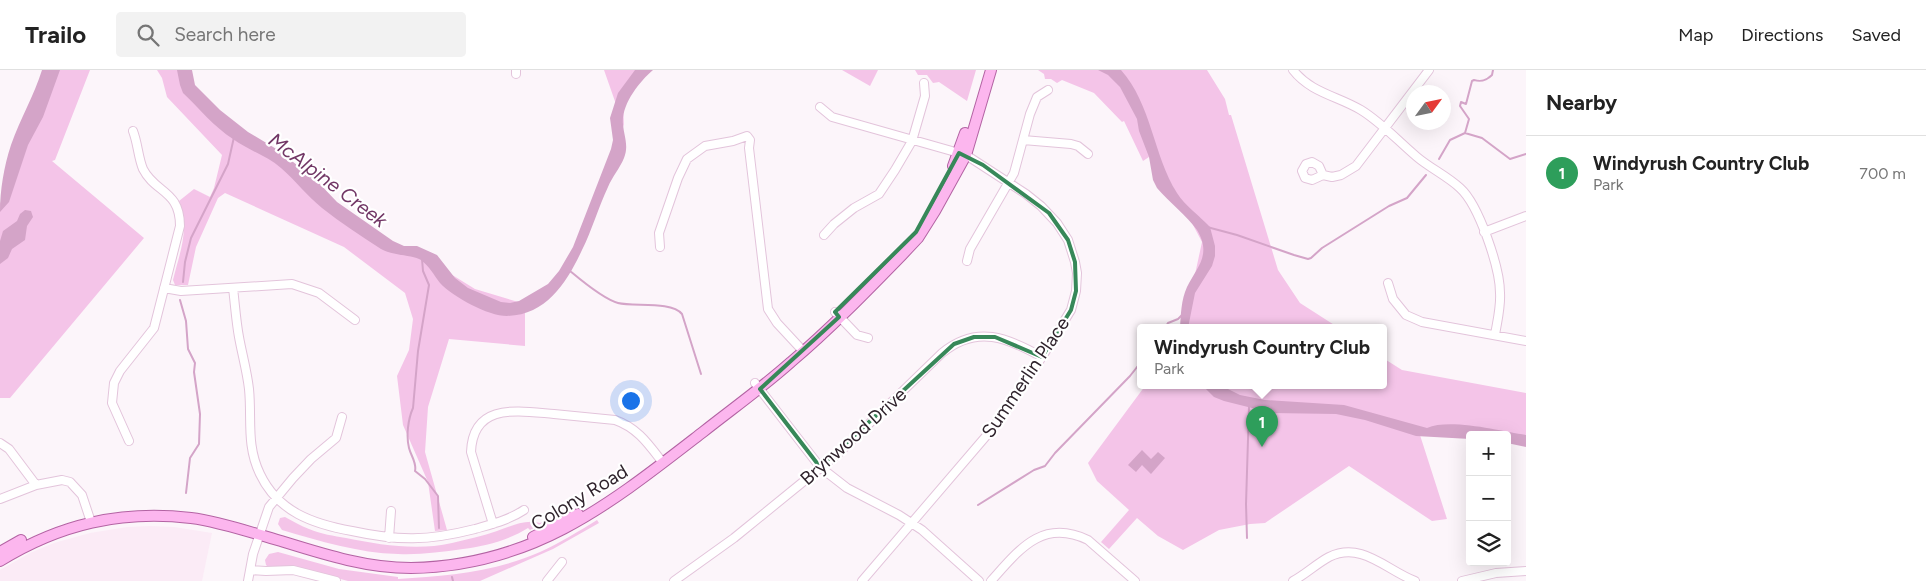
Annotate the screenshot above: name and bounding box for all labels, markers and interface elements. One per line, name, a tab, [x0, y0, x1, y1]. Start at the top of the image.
search box	[116, 12, 466, 57]
text: Trailo	[25, 20, 86, 49]
icon: search	[134, 21, 162, 49]
text: Search here	[174, 23, 276, 46]
text: Map	[1678, 24, 1713, 46]
text: Directions	[1741, 24, 1823, 46]
text: Saved	[1851, 24, 1901, 46]
north arrow	[1406, 85, 1451, 130]
text: Nearby	[1546, 90, 1617, 115]
water label: McAlpine Creek	[264, 128, 393, 233]
text: Windyrush Country Club	[1593, 152, 1809, 175]
text: 1	[1559, 164, 1565, 183]
text: 700 m	[1859, 164, 1906, 183]
text: Park	[1593, 175, 1623, 194]
street label: Summerlin Place	[977, 312, 1074, 442]
popup	[1137, 324, 1387, 389]
text: Windyrush Country Club	[1154, 336, 1370, 359]
text: Park	[1154, 359, 1184, 378]
street label: Brynwood Drive	[795, 383, 911, 490]
your location	[618, 388, 644, 414]
pin: 1	[1246, 406, 1278, 447]
map controls	[1466, 431, 1511, 566]
button: +	[1466, 431, 1511, 476]
street label: Colony Road	[527, 460, 632, 535]
button: −	[1466, 476, 1511, 521]
button: layers	[1466, 521, 1511, 566]

